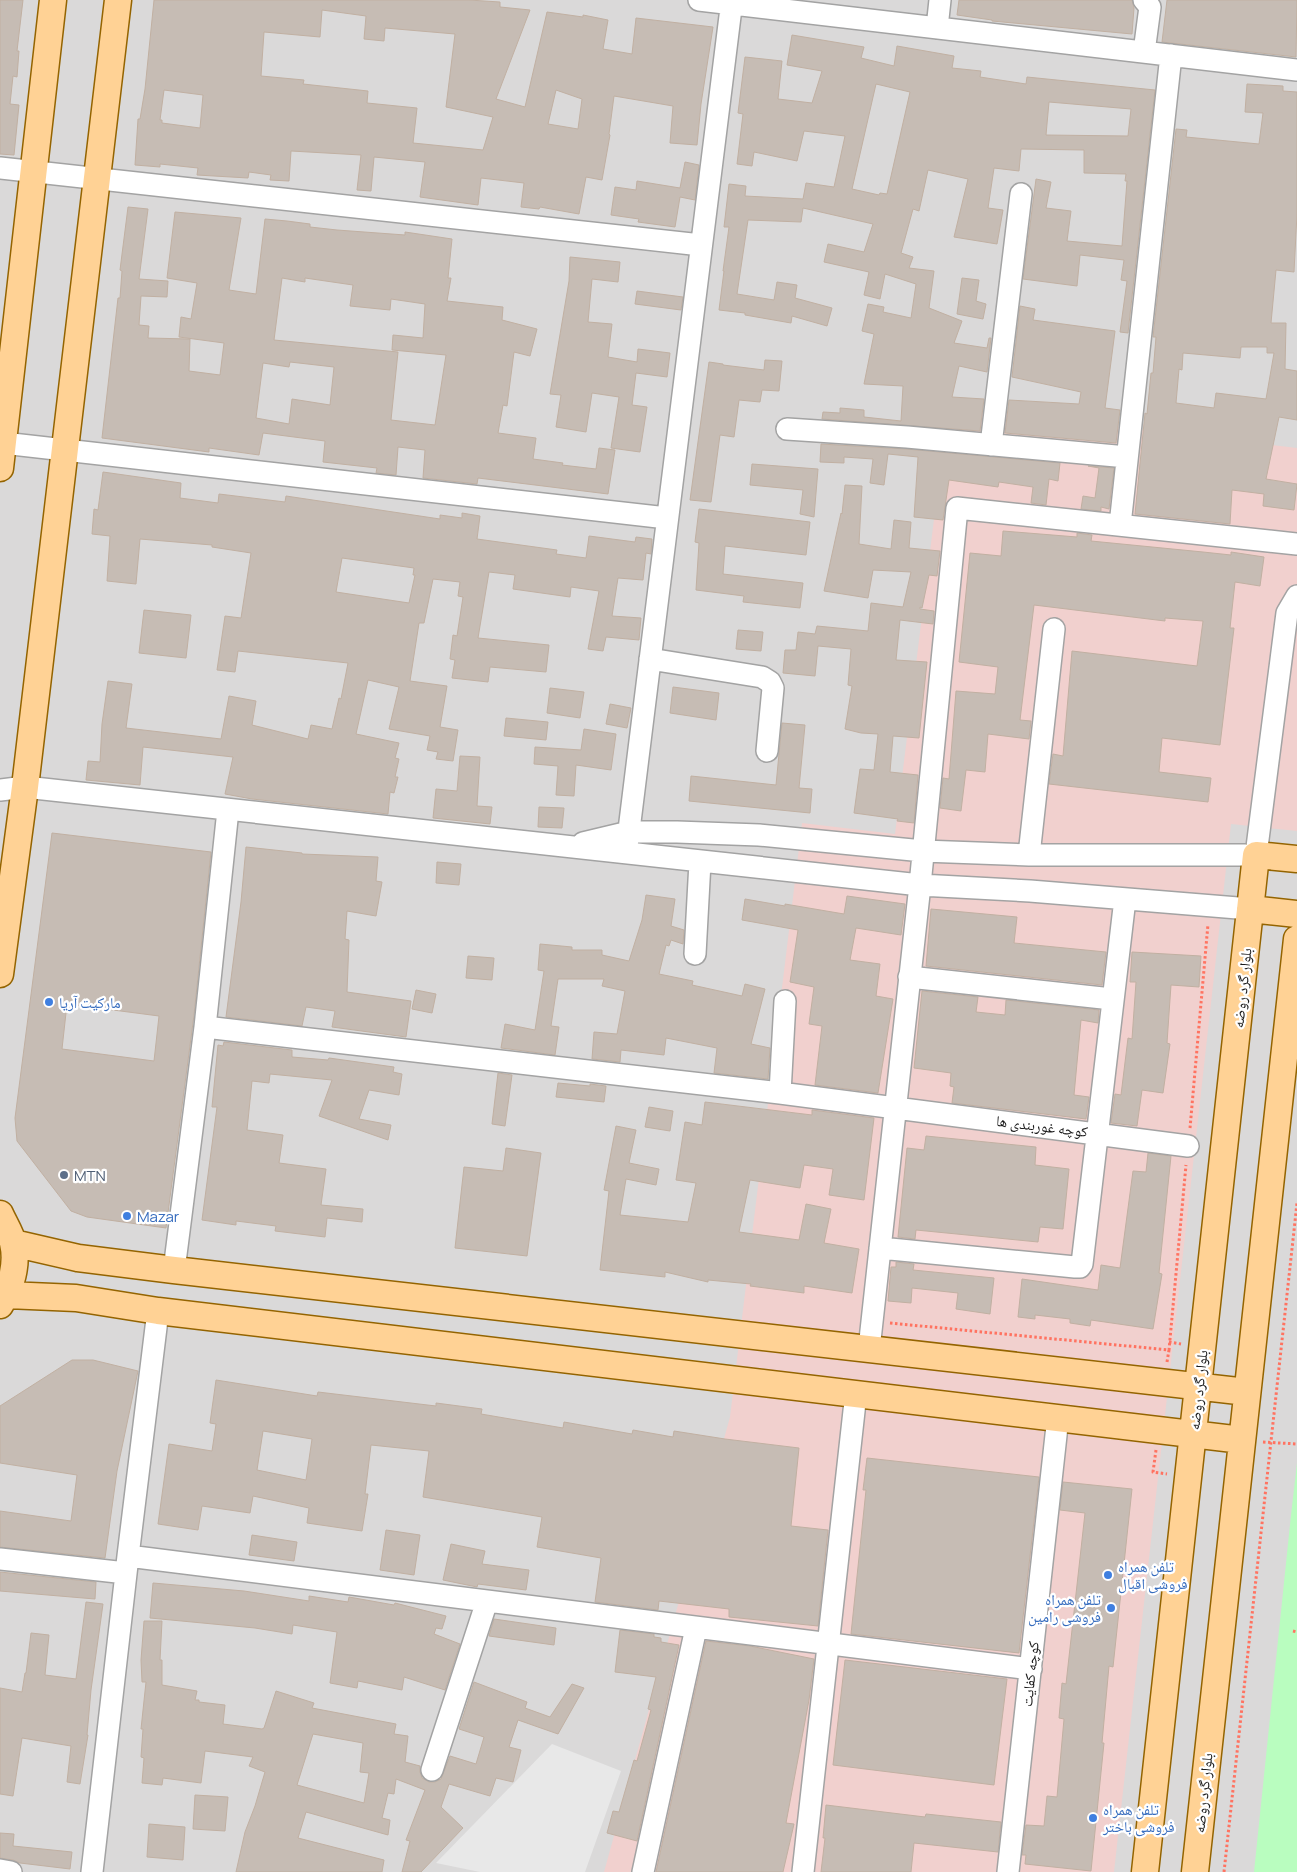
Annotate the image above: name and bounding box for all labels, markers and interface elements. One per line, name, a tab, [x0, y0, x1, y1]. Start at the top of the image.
street label: بلوار گرد روضه	[1227, 947, 1257, 1029]
place label: مارکیت آریا	[59, 992, 121, 1013]
marker: مارکیت آریا	[43, 996, 55, 1008]
street label: کوچه غوربندی ها	[995, 1110, 1089, 1142]
place label: MTN	[74, 1165, 106, 1186]
marker: MTN	[58, 1169, 70, 1181]
place label: Mazar	[137, 1206, 180, 1227]
marker: Mazar	[121, 1210, 133, 1222]
street label: بلوار گرد روضه	[1183, 1349, 1213, 1431]
place label: تلفن همراه فروشی اقبال	[1118, 1556, 1188, 1594]
marker: تلفن همراه فروشی اقبال	[1102, 1569, 1114, 1581]
place label: تلفن همراه فروشی رامین	[1028, 1589, 1102, 1627]
marker: تلفن همراه فروشی رامین	[1105, 1602, 1117, 1614]
street label: کوچه کفایت	[1016, 1640, 1044, 1708]
street label: بلوار گرد روضه	[1188, 1752, 1218, 1834]
place label: تلفن همراه فروشی باختر	[1102, 1799, 1174, 1837]
marker: تلفن همراه فروشی باختر	[1087, 1812, 1099, 1824]

